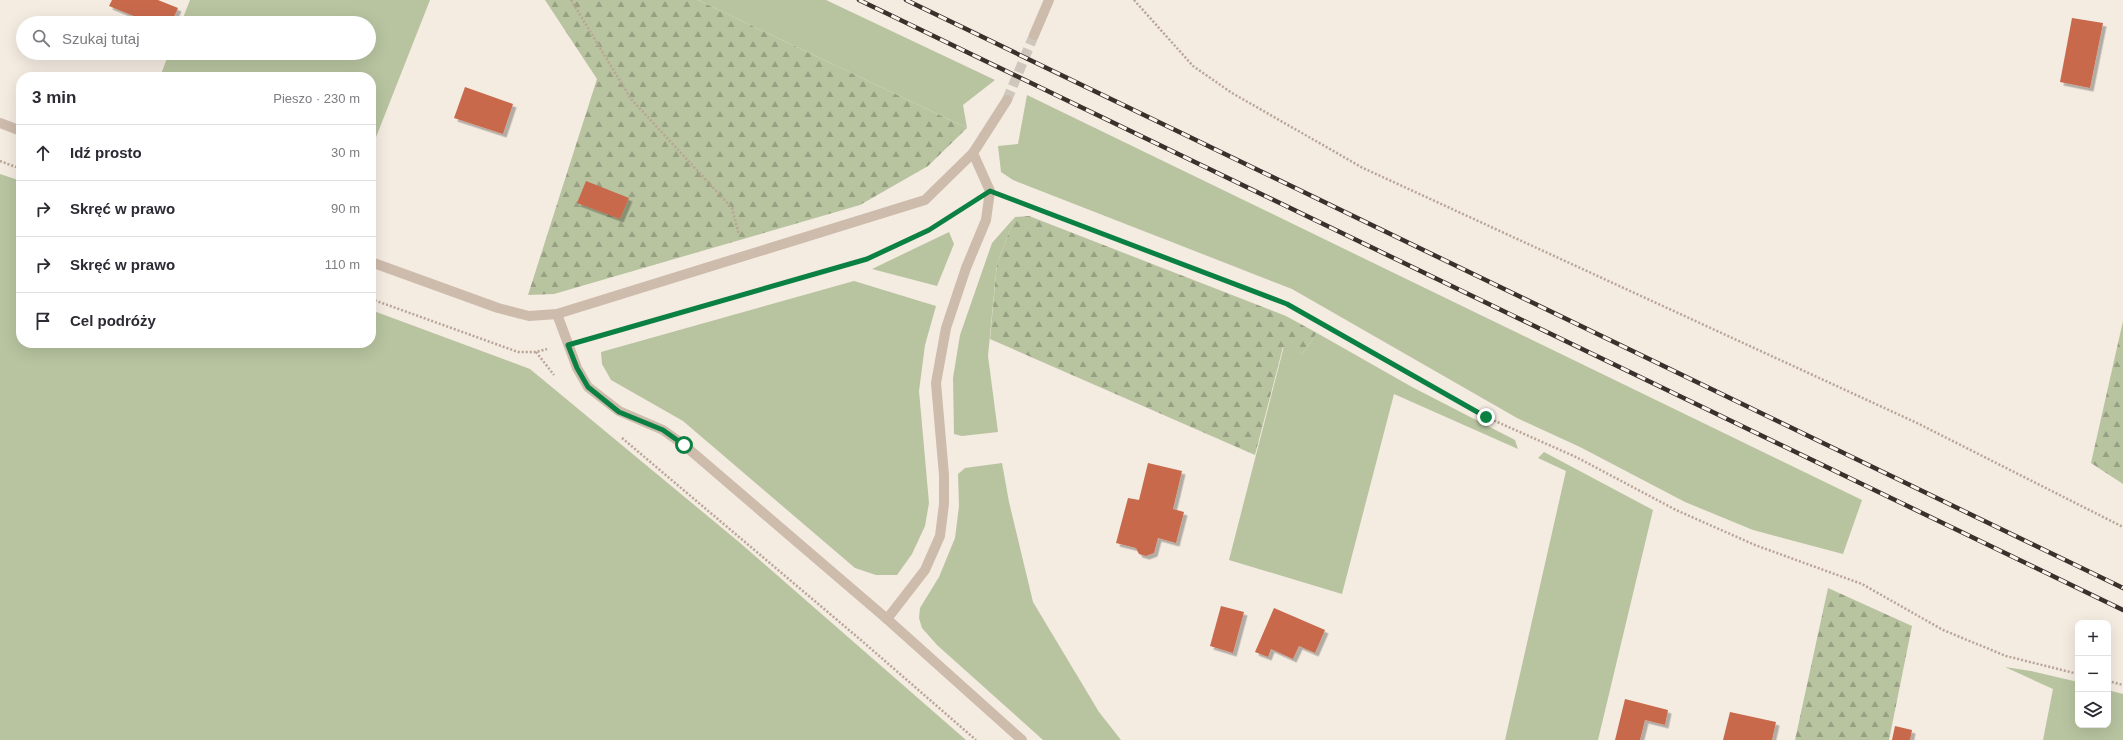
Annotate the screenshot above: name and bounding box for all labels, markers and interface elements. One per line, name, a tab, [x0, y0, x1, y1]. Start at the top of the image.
search box	[16, 16, 376, 60]
icon: search	[30, 27, 52, 49]
text: Szukaj tutaj	[62, 30, 140, 47]
text: 3 min	[32, 88, 76, 107]
text: Pieszo · 230 m	[273, 91, 360, 106]
icon: ahead	[32, 142, 54, 164]
text: Idź prosto	[70, 144, 142, 161]
text: 30 m	[331, 145, 360, 160]
icon: right	[32, 198, 54, 220]
text: Skręć w prawo	[70, 200, 175, 217]
text: 90 m	[331, 201, 360, 216]
icon: right	[32, 254, 54, 276]
text: Skręć w prawo	[70, 256, 175, 273]
text: 110 m	[325, 257, 360, 272]
icon: arrive	[32, 310, 54, 332]
text: Cel podróży	[70, 312, 156, 329]
route end	[1477, 408, 1495, 426]
route start	[675, 436, 693, 454]
map controls	[2075, 620, 2111, 728]
button: +	[2075, 620, 2111, 656]
button: −	[2075, 656, 2111, 692]
button: layers	[2075, 692, 2111, 728]

